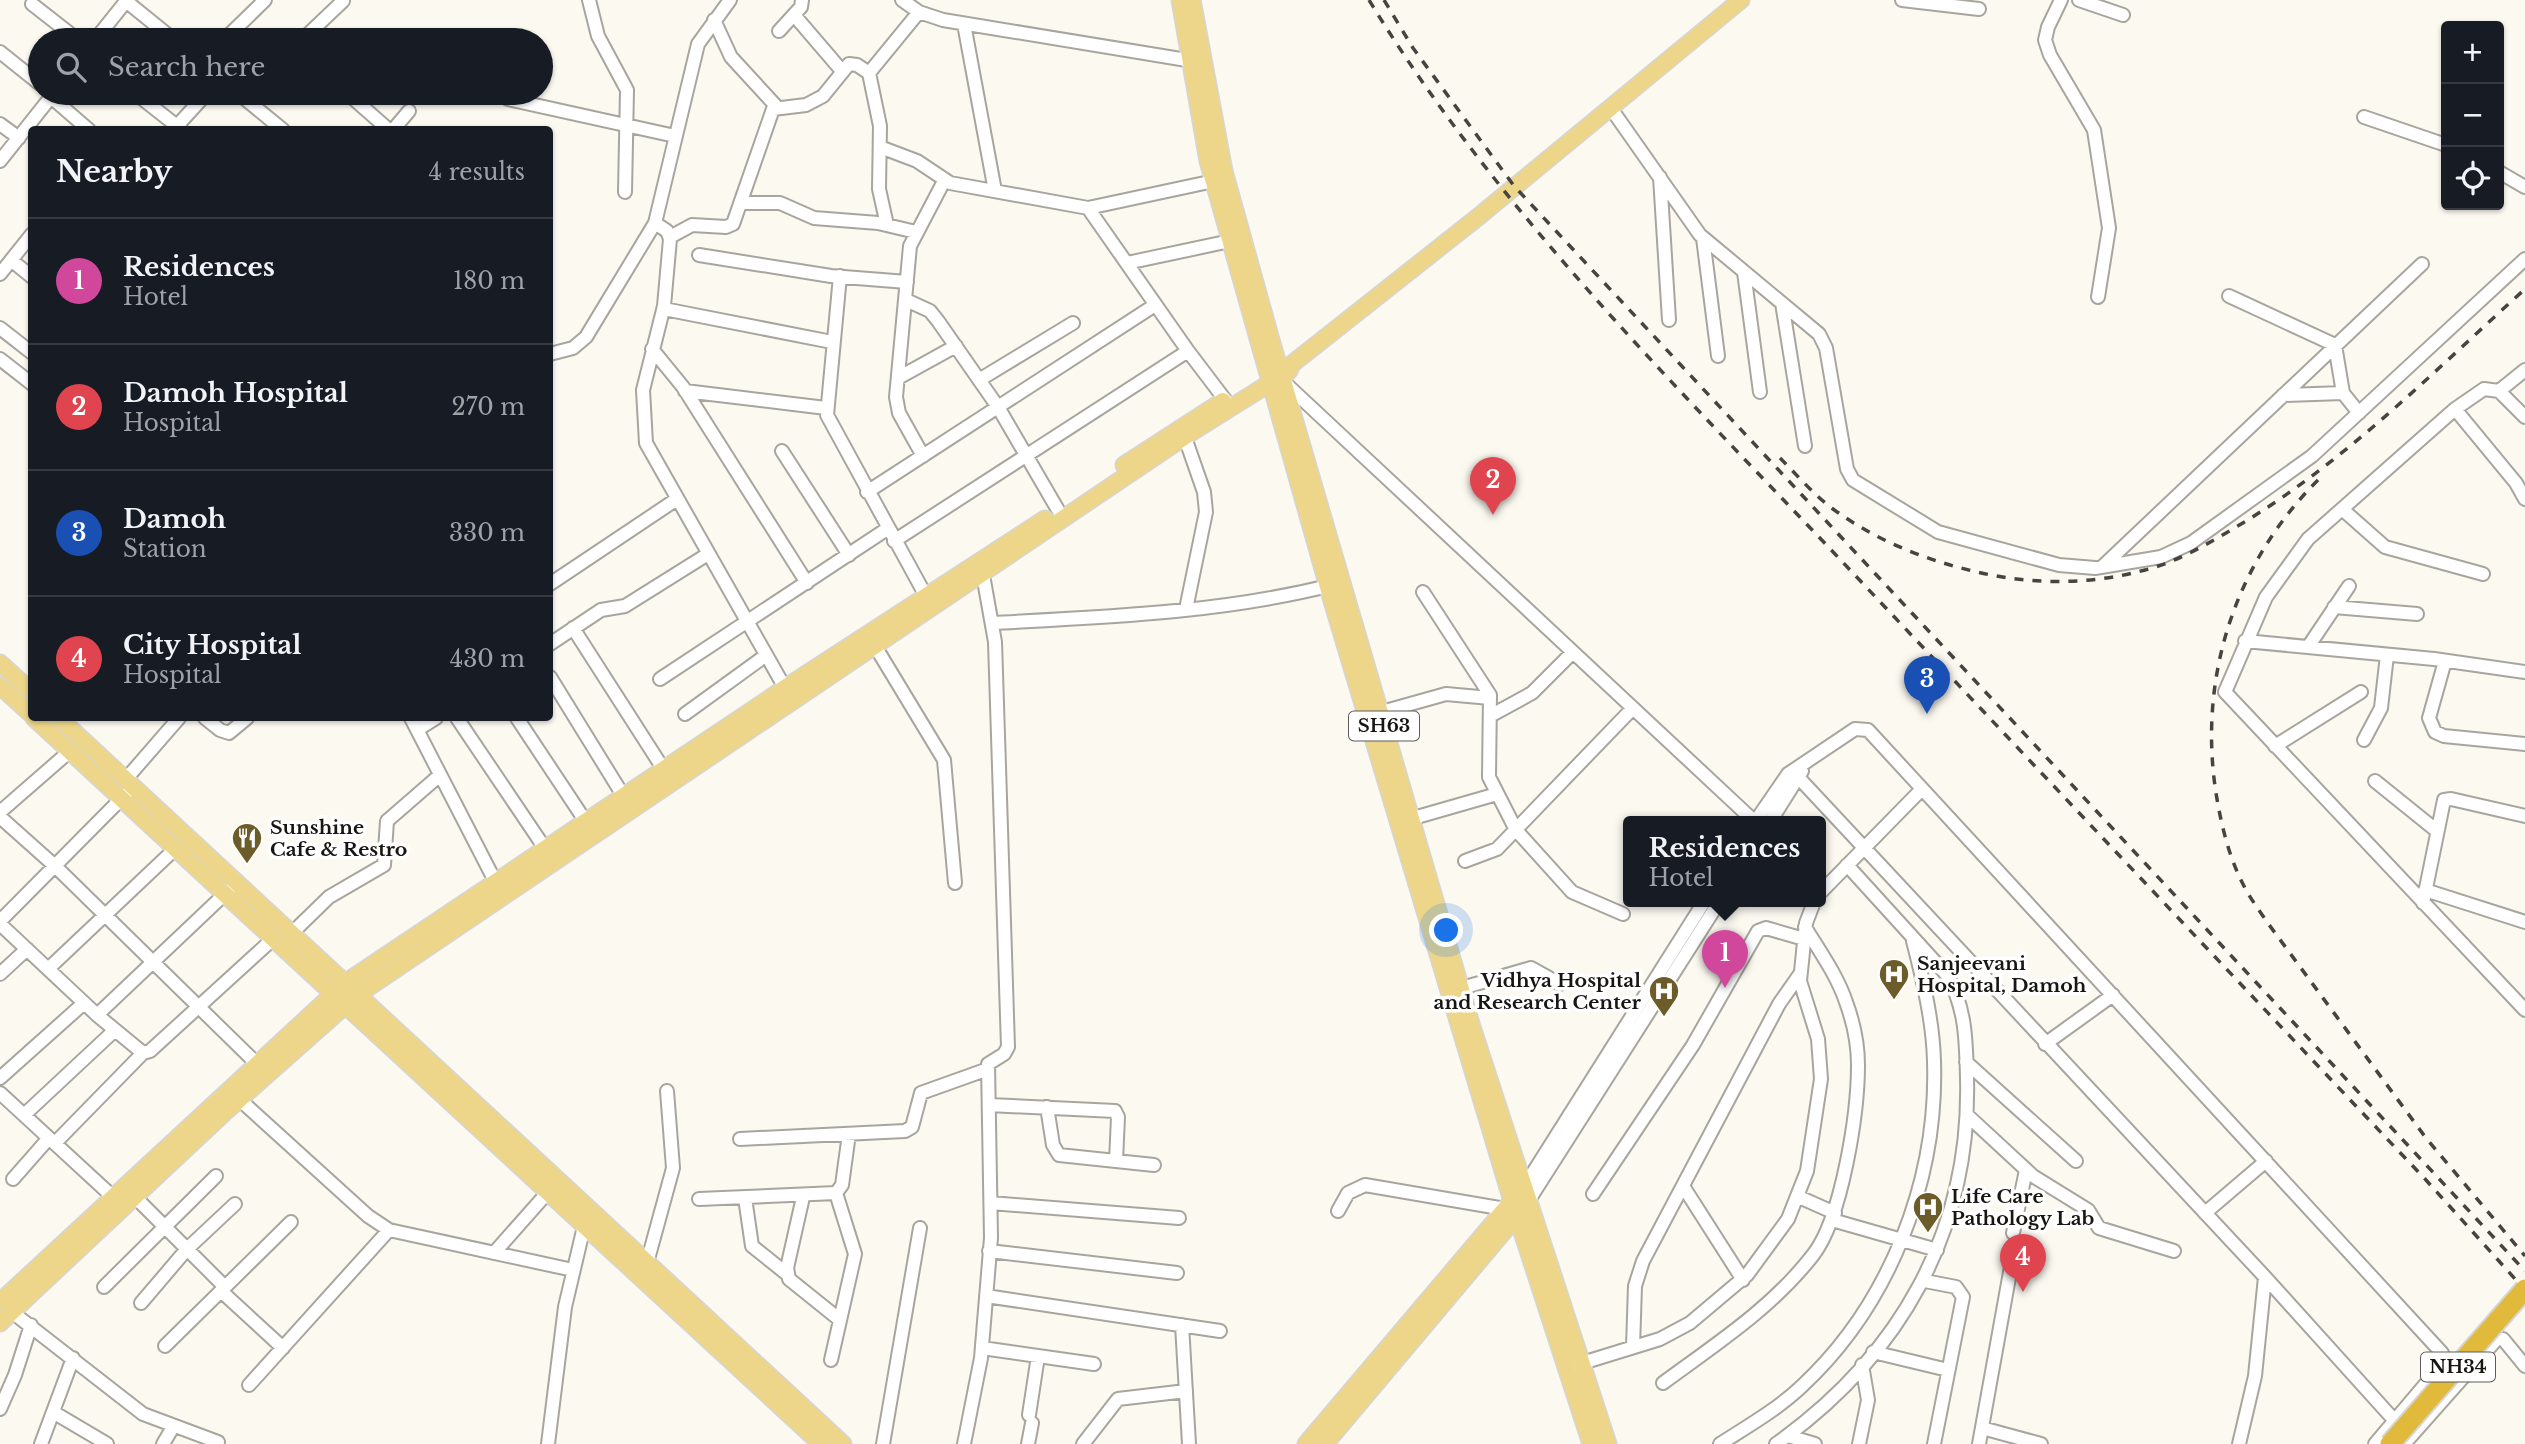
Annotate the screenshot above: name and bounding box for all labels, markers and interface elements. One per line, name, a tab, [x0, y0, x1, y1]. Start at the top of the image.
map controls	[2441, 21, 2504, 210]
button: +	[2441, 21, 2504, 84]
search box	[28, 28, 553, 105]
icon: search	[52, 48, 90, 86]
text: Search here	[108, 51, 265, 83]
button: −	[2441, 84, 2504, 147]
button: locate	[2441, 147, 2504, 210]
text: Nearby	[56, 153, 172, 190]
text: 4 results	[429, 158, 525, 186]
text: Residences	[123, 251, 275, 283]
text: 1	[74, 267, 84, 295]
text: 180 m	[453, 267, 525, 295]
text: Hotel	[123, 283, 188, 311]
text: Damoh Hospital	[123, 377, 348, 409]
text: 2	[72, 393, 86, 421]
text: 270 m	[452, 393, 525, 421]
text: Hospital	[123, 409, 222, 437]
pin: 2	[1470, 457, 1516, 515]
text: Damoh	[123, 503, 226, 535]
text: 3	[72, 519, 86, 547]
text: 330 m	[449, 519, 525, 547]
text: Station	[123, 535, 207, 563]
text: City Hospital	[123, 629, 302, 661]
text: 4	[71, 645, 87, 673]
text: 430 m	[450, 645, 525, 673]
pin: 3	[1904, 656, 1950, 714]
text: Hospital	[123, 661, 222, 689]
road number: SH63	[1349, 712, 1419, 740]
place label: Sunshine Cafe & Restro	[270, 816, 407, 861]
popup	[1623, 816, 1826, 907]
restaurant icon: Sunshine Cafe & Restro	[230, 821, 264, 865]
text: Residences	[1649, 832, 1800, 864]
text: Hotel	[1649, 864, 1714, 892]
your location	[1429, 913, 1463, 947]
pin: 1	[1702, 930, 1748, 988]
place label: Sanjeevani Hospital, Damoh	[1917, 952, 2087, 997]
hospital icon: Sanjeevani Hospital, Damoh	[1877, 957, 1911, 1001]
place label: Vidhya Hospital and Research Center	[1434, 969, 1642, 1014]
hospital icon: Vidhya Hospital and Research Center	[1647, 974, 1681, 1018]
place label: Life Care Pathology Lab	[1951, 1185, 2095, 1230]
hospital icon: Life Care Pathology Lab	[1911, 1190, 1945, 1234]
pin: 4	[2000, 1234, 2046, 1292]
road number: NH34	[2421, 1352, 2495, 1382]

